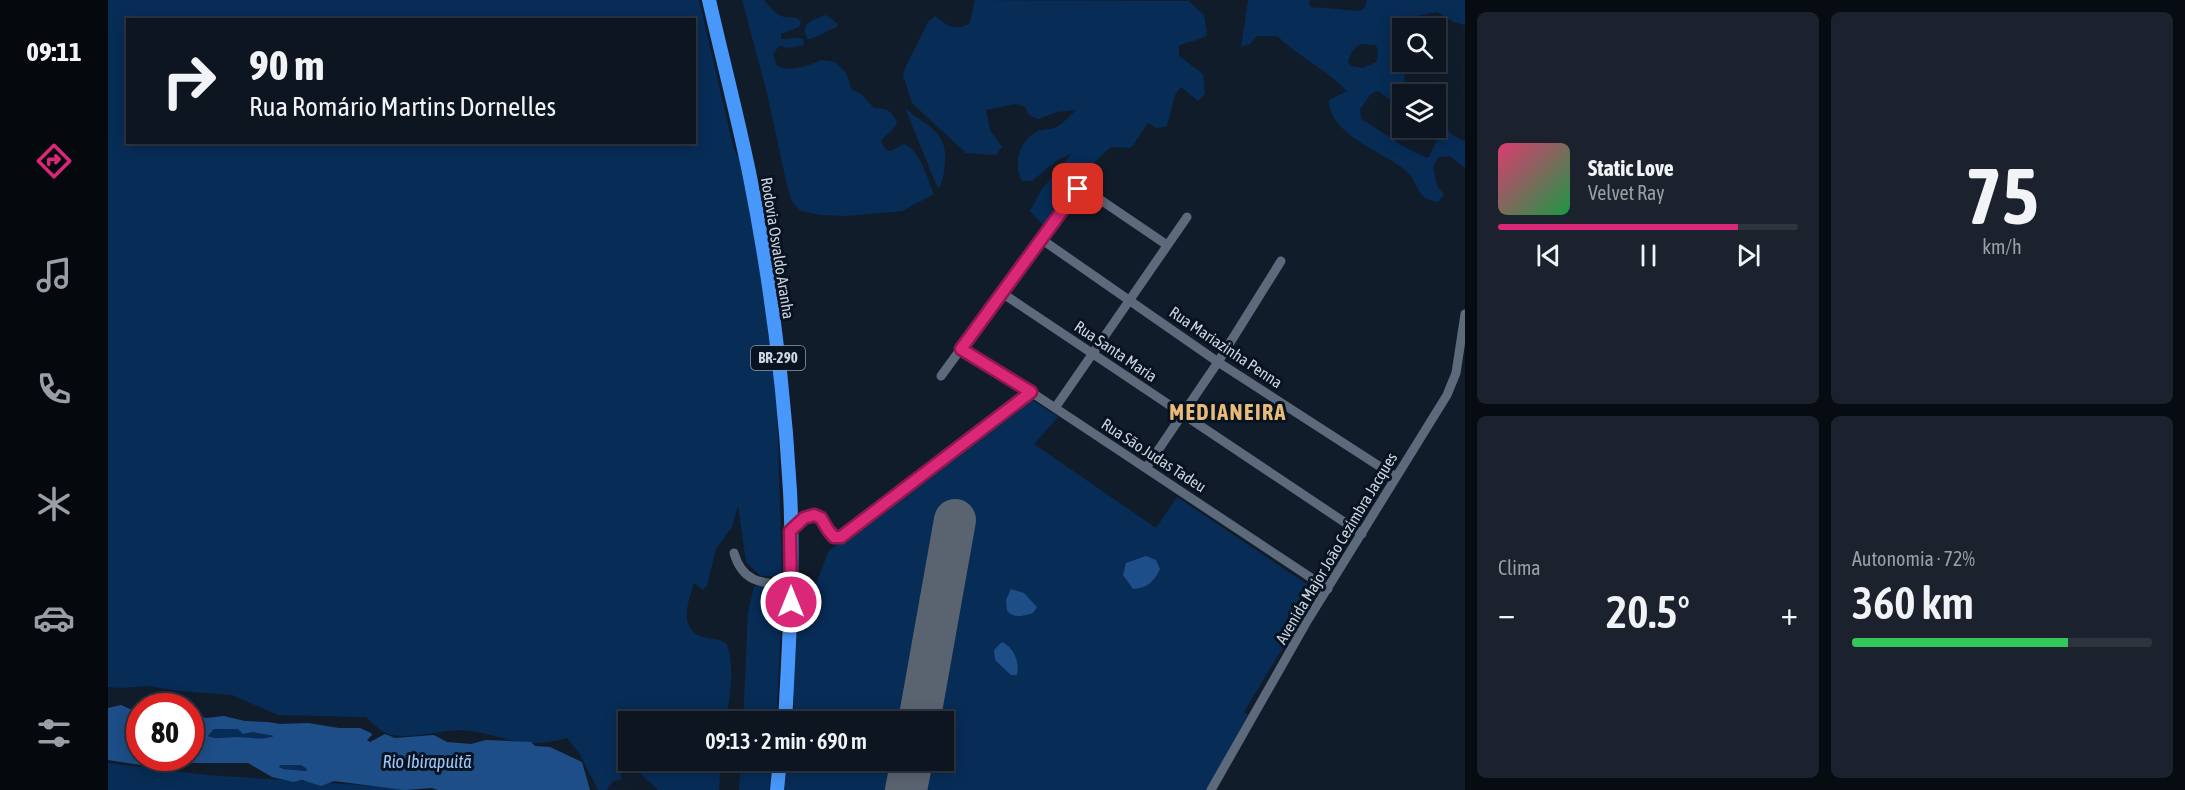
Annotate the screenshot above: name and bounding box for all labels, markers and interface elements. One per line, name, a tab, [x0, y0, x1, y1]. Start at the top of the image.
map controls	[1392, 18, 1446, 138]
button: search	[1392, 18, 1446, 72]
text: 09:11	[26, 36, 82, 67]
text: 90 m	[249, 41, 324, 89]
icon: right	[150, 42, 228, 120]
button: layers	[1392, 84, 1446, 138]
text: Rua Romário Martins Dornelles	[249, 91, 556, 122]
icon: directions	[33, 140, 75, 182]
text: 75	[1965, 151, 2039, 241]
text: Static Love	[1588, 155, 1674, 181]
pin	[1052, 163, 1103, 214]
icon: arrive	[1061, 172, 1094, 205]
street label: Rodovia Osvaldo Aranha	[758, 176, 798, 320]
text: Velvet Ray	[1588, 181, 1665, 204]
text: km/h	[1982, 235, 2022, 258]
icon: previous	[1532, 239, 1565, 272]
icon: pause	[1632, 239, 1665, 272]
icon: next	[1732, 239, 1765, 272]
icon: music	[33, 254, 75, 296]
street label: Rua Mariazinha Penna	[1166, 303, 1286, 391]
street label: Rua Santa Maria	[1071, 317, 1161, 385]
road number: BR-290	[751, 346, 805, 370]
icon: phone	[33, 368, 75, 410]
district label: MEDIANEIRA	[1169, 399, 1287, 425]
street label: Rua São Judas Tadeu	[1098, 415, 1210, 495]
street label: Avenida Major João Cezimbra Jacques	[1272, 449, 1401, 647]
icon: climate	[33, 483, 75, 525]
text: Autonomia · 72%	[1852, 547, 1975, 570]
text: Clima	[1498, 556, 1541, 579]
position arrow	[759, 570, 823, 634]
text: 360 km	[1852, 577, 1974, 629]
text: 20.5°	[1606, 586, 1690, 638]
text: −	[1498, 594, 1515, 632]
text: +	[1781, 594, 1798, 632]
icon: car	[33, 597, 75, 639]
speed limit sign: 80	[126, 693, 204, 771]
icon: filters	[33, 712, 75, 754]
text: 09:13 · 2 min · 690 m	[705, 728, 867, 754]
water label: Rio Ibirapuitã	[382, 751, 472, 772]

